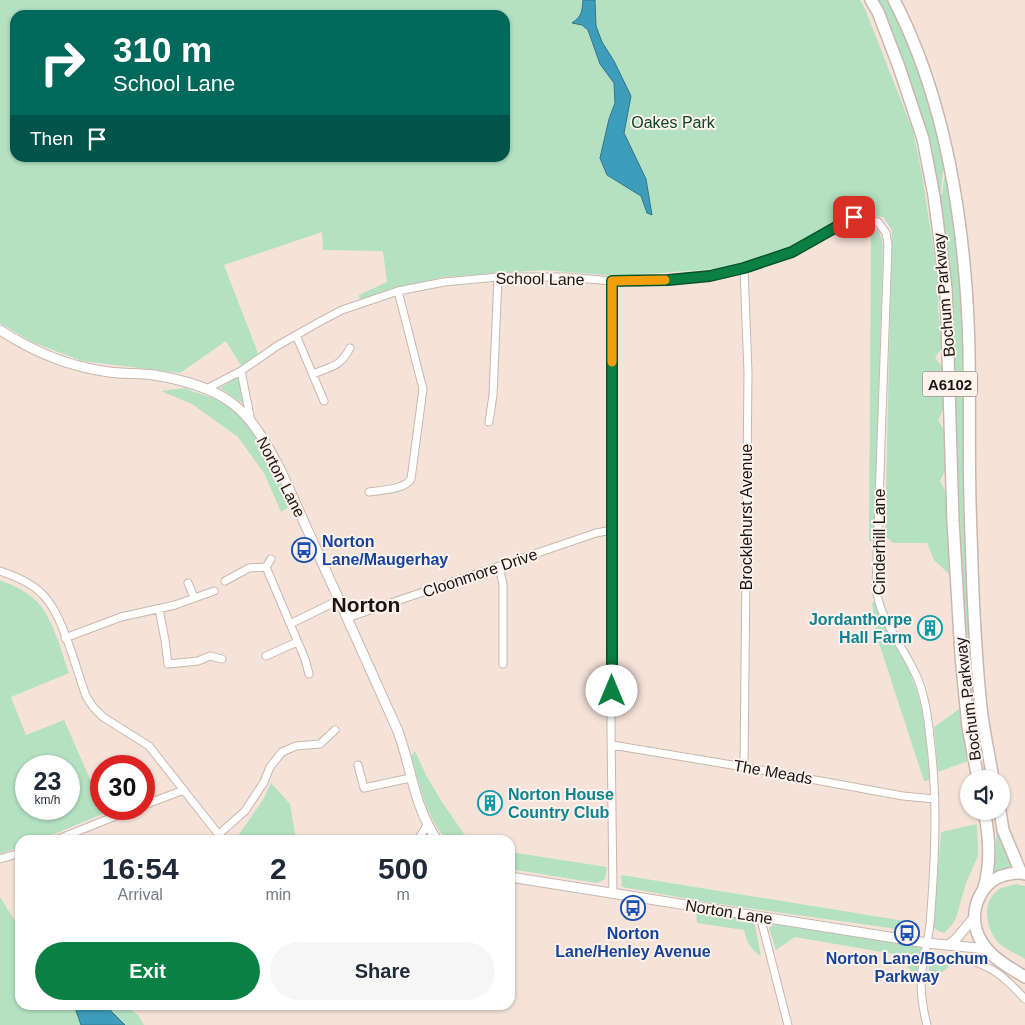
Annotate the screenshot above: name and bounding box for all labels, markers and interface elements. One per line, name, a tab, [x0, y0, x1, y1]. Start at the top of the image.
icon: right	[30, 30, 95, 95]
text: 310 m	[113, 30, 212, 69]
text: School Lane	[113, 71, 235, 96]
park label: Oakes Park	[631, 114, 716, 131]
icon: arrive	[83, 125, 111, 153]
text: Then	[30, 128, 73, 149]
pin	[833, 196, 875, 238]
icon: arrive	[840, 203, 868, 231]
street label: Bochum Parkway	[930, 232, 958, 358]
street label: School Lane	[495, 270, 585, 288]
road number: A6102	[922, 372, 978, 396]
street label: Norton Lane	[253, 434, 309, 520]
street label: Brocklehurst Avenue	[738, 444, 755, 590]
street label: Cinderhill Lane	[871, 489, 888, 595]
place label: Norton Lane/Maugerhay	[322, 533, 448, 568]
bus stop icon: Norton Lane/Maugerhay	[291, 537, 317, 563]
street label: Cloonmore Drive	[420, 545, 540, 601]
district label: Norton	[332, 593, 400, 616]
place label: Jordanthorpe Hall Farm	[809, 611, 912, 646]
building icon: Jordanthorpe Hall Farm	[917, 615, 943, 641]
street label: Bochum Parkway	[952, 636, 984, 762]
position arrow	[585, 664, 637, 716]
speed limit sign: 30	[90, 755, 155, 820]
street label: The Meads	[732, 757, 814, 787]
text: 23	[34, 767, 61, 795]
map controls	[960, 770, 1010, 820]
button: sound	[960, 770, 1010, 820]
place label: Norton House Country Club	[508, 786, 614, 821]
building icon: Norton House Country Club	[477, 790, 503, 816]
text: km/h	[34, 793, 61, 807]
text: 16:54	[102, 852, 179, 885]
text: 2	[270, 852, 287, 885]
text: 500	[378, 852, 428, 885]
text: Arrival	[118, 886, 163, 903]
text: min	[265, 886, 291, 903]
text: m	[396, 886, 410, 903]
bus stop icon: Norton Lane/Henley Avenue	[620, 895, 646, 921]
street label: Norton Lane	[684, 897, 774, 927]
bus stop icon: Norton Lane/Bochum Parkway	[894, 920, 920, 946]
place label: Norton Lane/Henley Avenue	[555, 925, 711, 960]
button: Exit	[35, 942, 260, 1000]
button: Share	[270, 942, 495, 1000]
place label: Norton Lane/Bochum Parkway	[826, 950, 988, 985]

